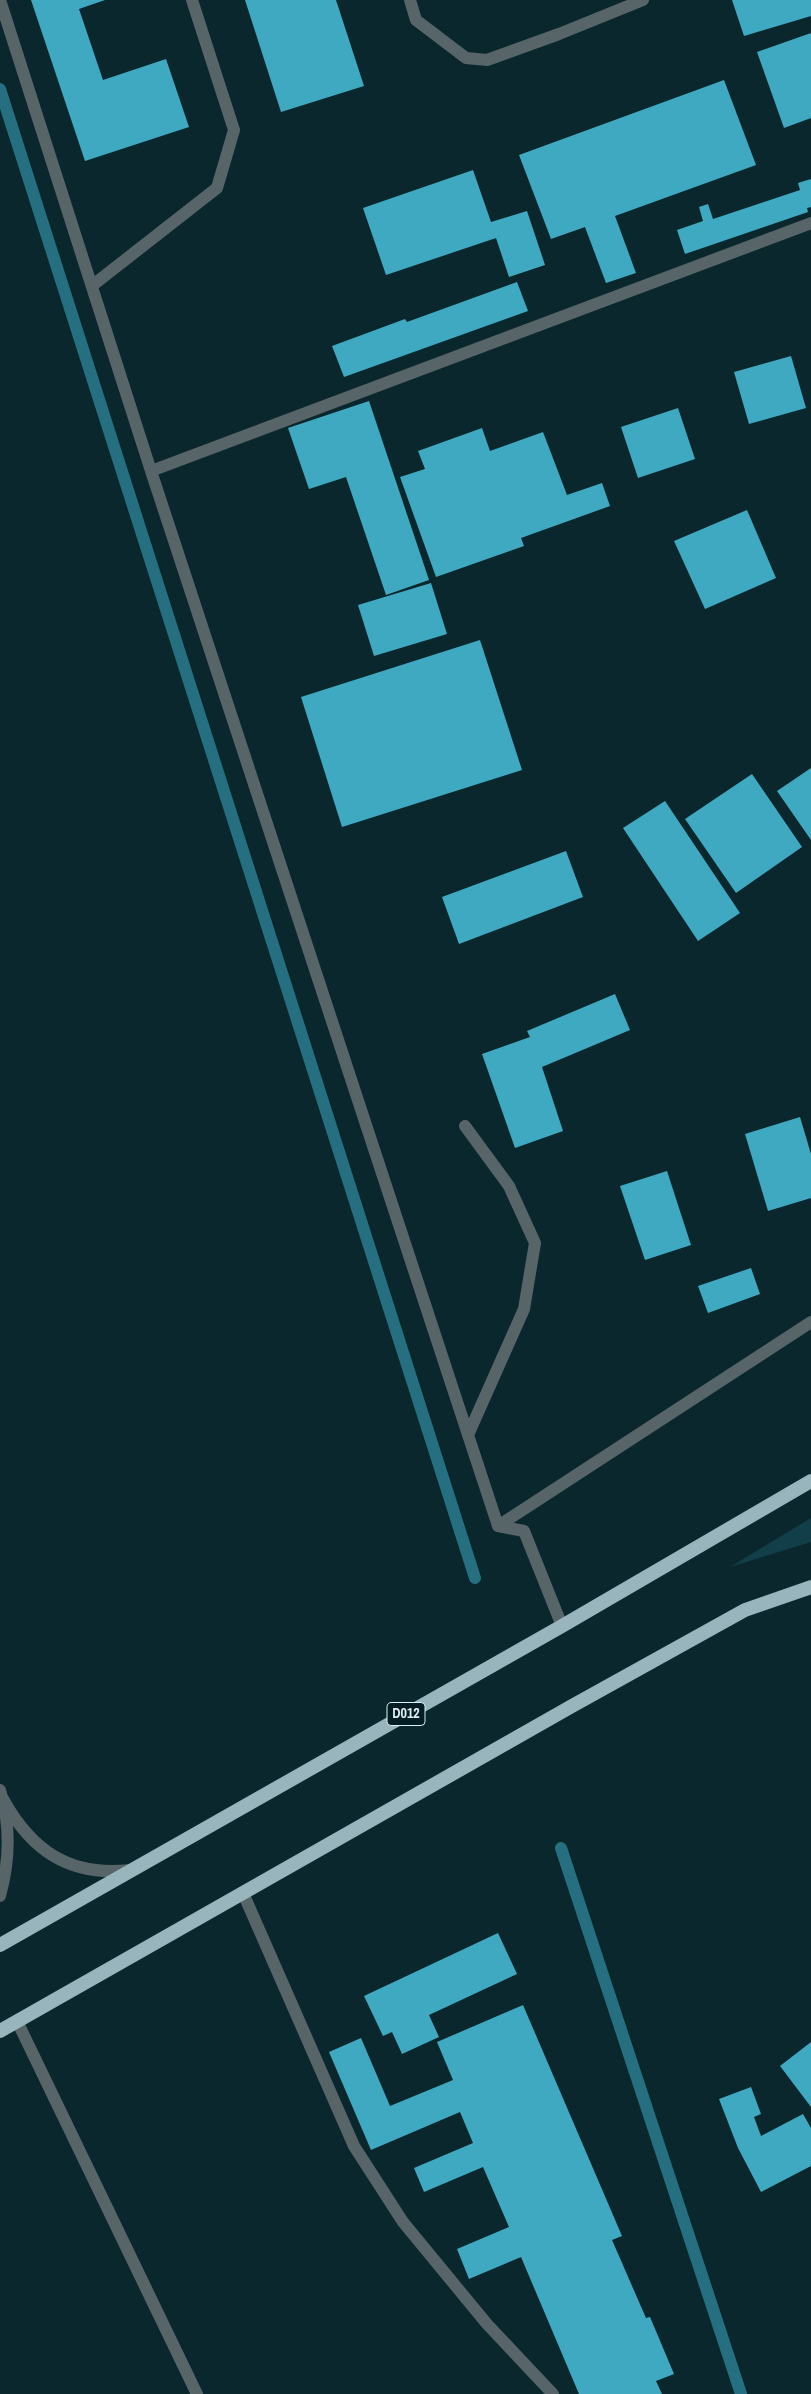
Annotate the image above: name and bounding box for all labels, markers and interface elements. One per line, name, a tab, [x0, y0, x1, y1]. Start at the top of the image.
road number: D012	[387, 1702, 425, 1726]

